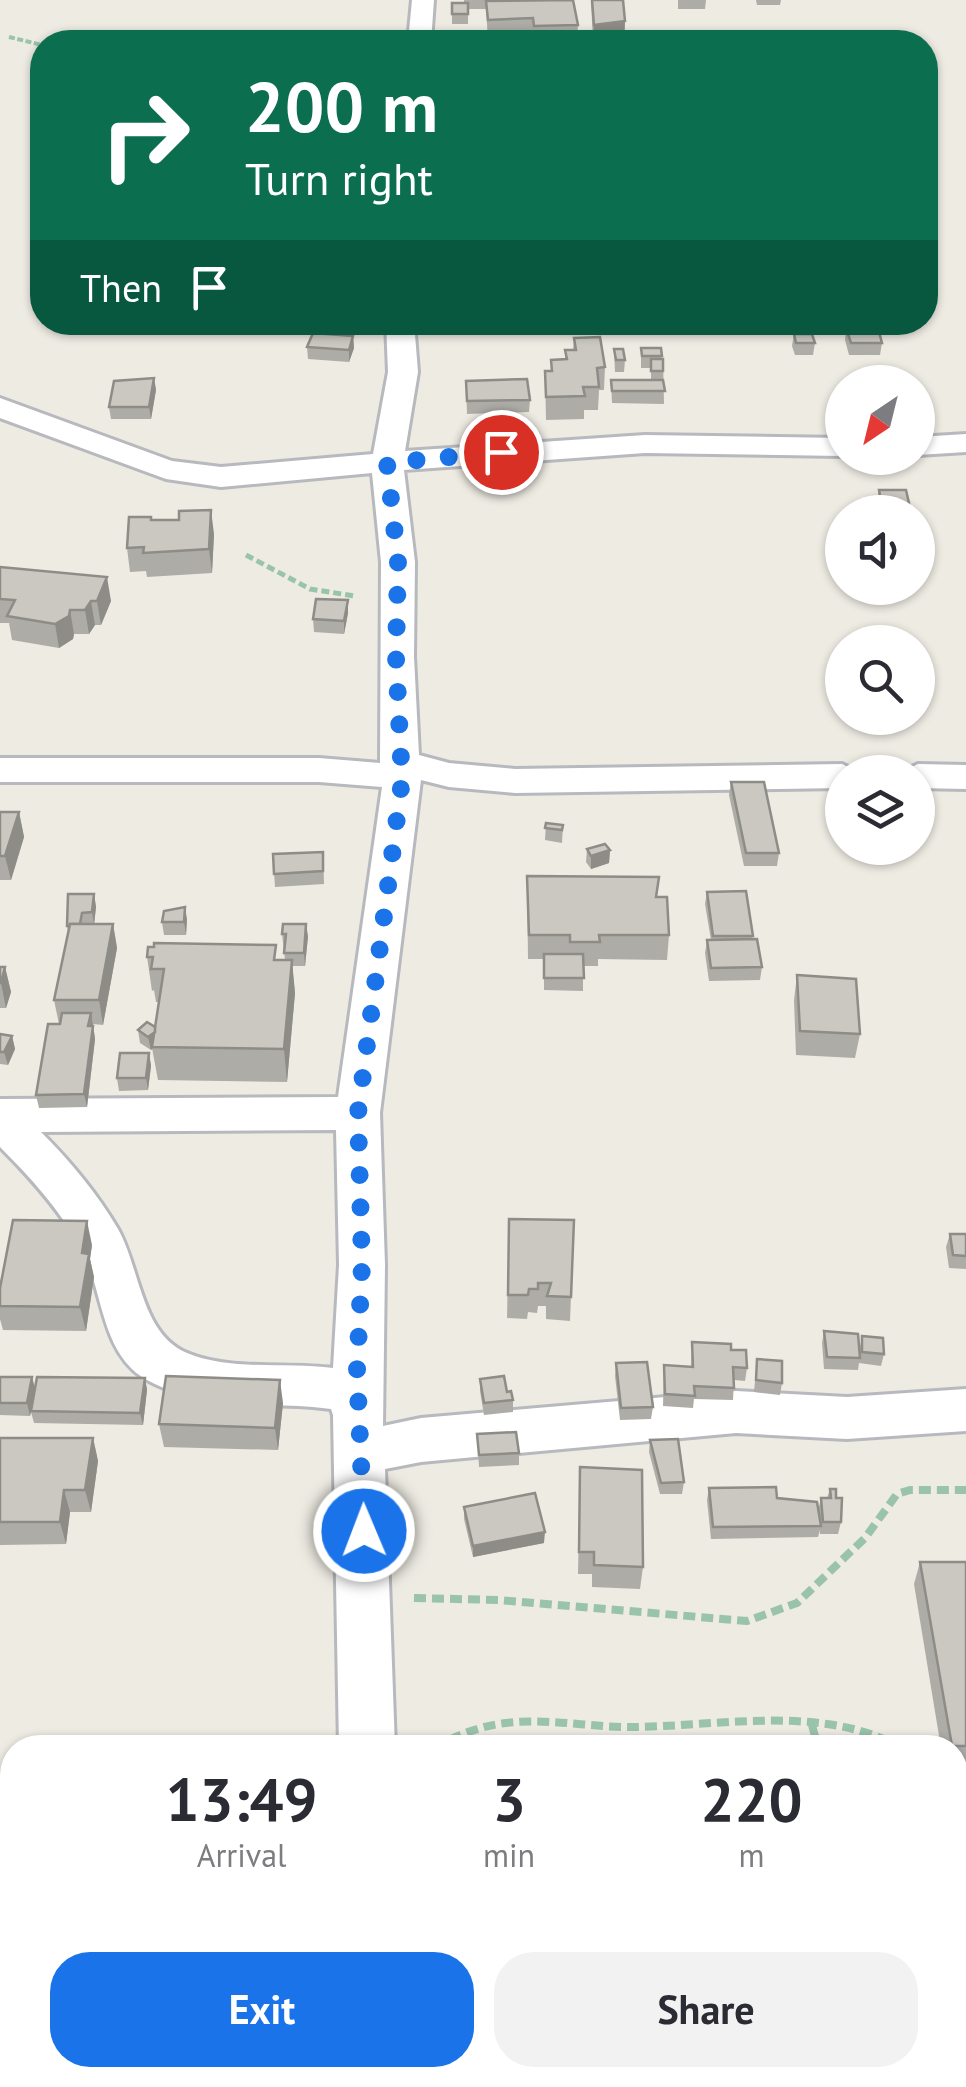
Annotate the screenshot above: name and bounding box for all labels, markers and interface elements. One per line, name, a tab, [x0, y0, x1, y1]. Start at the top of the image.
text: 200 m	[245, 61, 438, 151]
icon: right	[80, 70, 210, 200]
text: Turn right	[245, 149, 433, 207]
icon: arrive	[182, 260, 237, 315]
text: Then	[80, 263, 162, 312]
north arrow	[825, 365, 935, 475]
map controls	[825, 365, 935, 865]
pin	[459, 410, 544, 495]
icon: arrive	[474, 425, 529, 480]
button: sound	[825, 495, 935, 605]
button: search	[825, 625, 935, 735]
button: layers	[825, 755, 935, 865]
position arrow	[312, 1479, 416, 1583]
text: 13:49	[165, 1760, 318, 1838]
text: 3	[492, 1760, 526, 1838]
text: 220	[701, 1760, 803, 1838]
text: Arrival	[197, 1834, 286, 1876]
text: min	[483, 1834, 535, 1876]
text: m	[739, 1834, 765, 1876]
button: Exit	[50, 1952, 474, 2067]
button: Share	[494, 1952, 918, 2067]

